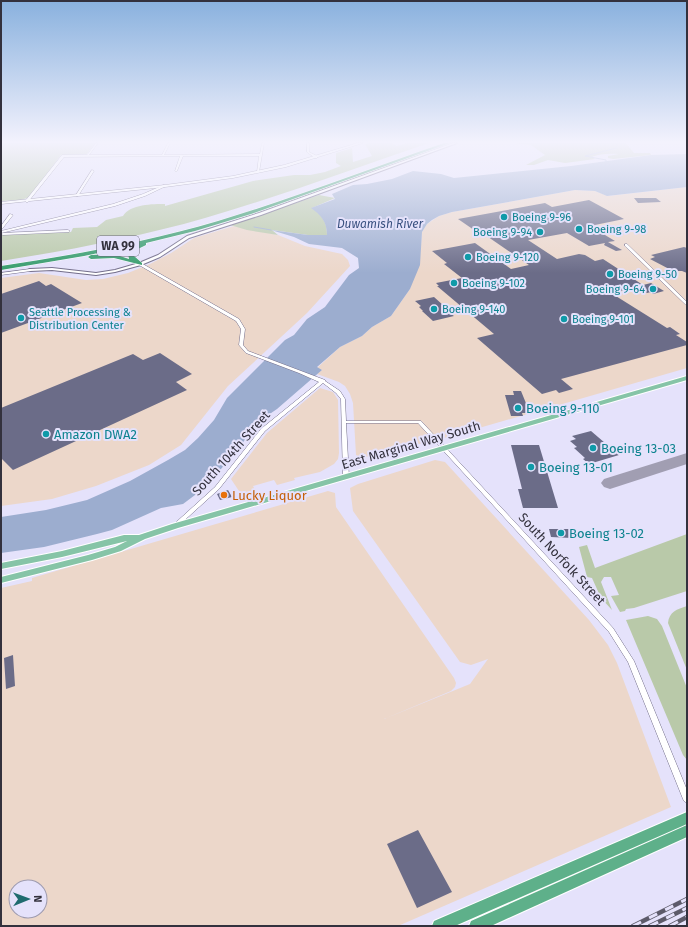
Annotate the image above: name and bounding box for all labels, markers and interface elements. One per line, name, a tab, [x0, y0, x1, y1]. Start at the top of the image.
place label: Boeing 9-96	[512, 211, 571, 224]
marker: Boeing 9-96	[499, 212, 509, 222]
water label: Duwamish River	[337, 217, 424, 231]
place label: Boeing 9-98	[587, 223, 646, 236]
marker: Boeing 9-98	[574, 224, 584, 234]
place label: Boeing 9-94	[473, 226, 532, 239]
marker: Boeing 9-94	[535, 227, 545, 237]
road number: WA 99	[97, 236, 139, 256]
place label: Boeing 9-120	[476, 251, 539, 264]
marker: Boeing 9-120	[463, 252, 473, 262]
place label: Boeing 9-50	[618, 268, 677, 281]
marker: Boeing 9-50	[605, 269, 615, 279]
place label: Boeing 9-102	[462, 277, 525, 290]
marker: Boeing 9-102	[449, 278, 459, 288]
place label: Boeing 9-64	[586, 283, 645, 296]
marker: Boeing 9-64	[648, 284, 658, 294]
place label: Boeing 9-140	[442, 303, 505, 316]
marker: Boeing 9-140	[429, 304, 439, 314]
place label: Seattle Processing & Distribution Center	[29, 306, 131, 332]
marker: Seattle Processing & Distribution Center	[16, 313, 26, 323]
place label: Boeing 9-101	[572, 313, 634, 326]
marker: Boeing 9-101	[559, 314, 569, 324]
place label: Boeing 9-110	[526, 401, 600, 416]
marker: Boeing 9-110	[513, 403, 523, 413]
street label: South 104th Street	[189, 407, 273, 498]
street label: East Marginal Way South	[340, 418, 482, 472]
place label: Amazon DWA2	[54, 427, 137, 442]
marker: Amazon DWA2	[41, 429, 51, 439]
place label: Boeing 13-03	[601, 441, 676, 456]
marker: Boeing 13-03	[588, 443, 598, 453]
place label: Boeing 13-01	[539, 460, 613, 475]
marker: Boeing 13-01	[526, 462, 536, 472]
place label: Lucky Liquor	[232, 488, 307, 503]
marker: Lucky Liquor	[219, 490, 229, 500]
street label: South Norfolk Street	[515, 510, 609, 608]
place label: Boeing 13-02	[569, 526, 644, 541]
marker: Boeing 13-02	[556, 528, 566, 538]
north arrow	[8, 879, 48, 919]
text: N	[31, 895, 44, 903]

